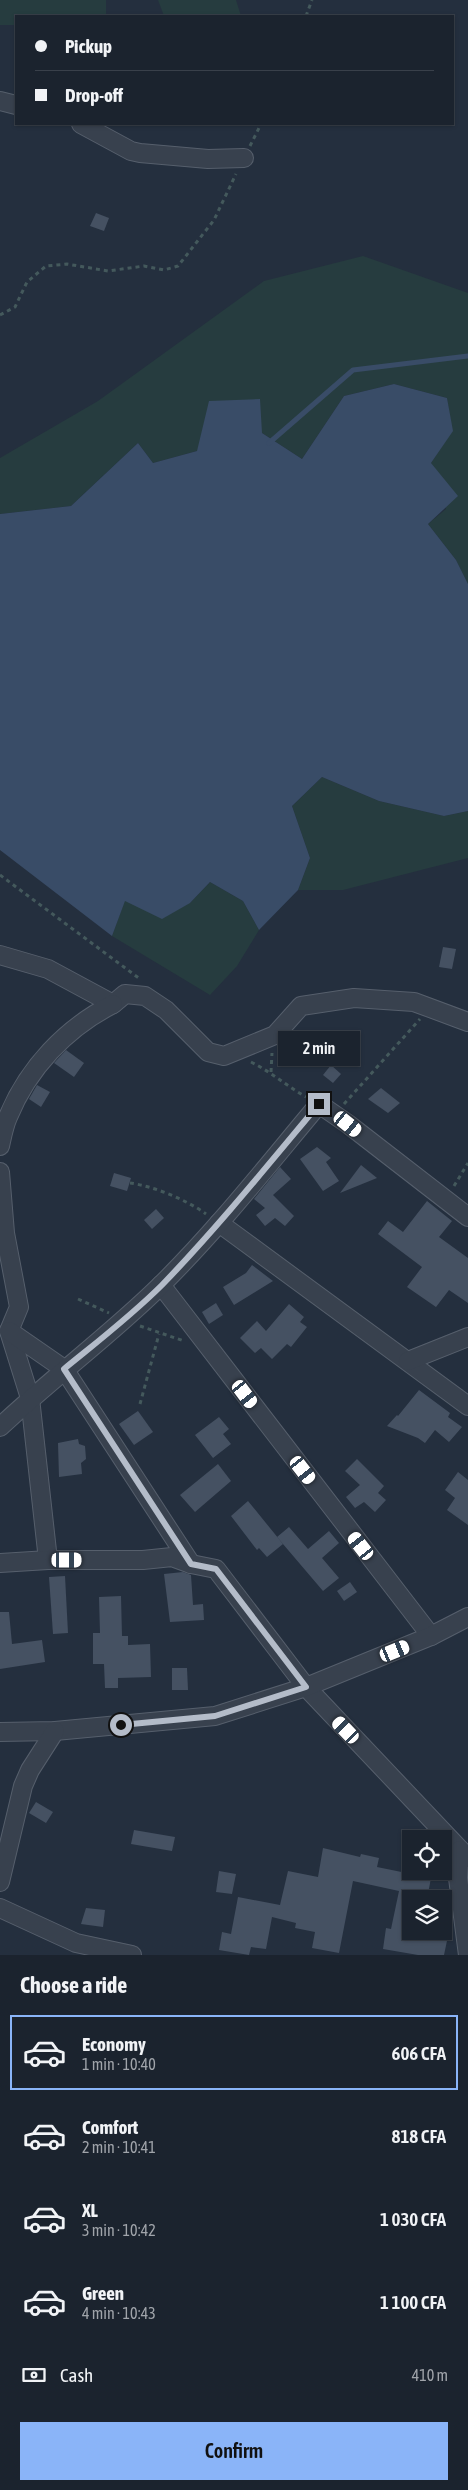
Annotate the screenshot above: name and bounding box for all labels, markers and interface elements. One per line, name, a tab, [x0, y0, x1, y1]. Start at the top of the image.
text: Pickup	[65, 35, 112, 57]
text: Drop-off	[65, 84, 123, 106]
callout: 2 min	[278, 1032, 360, 1066]
text: 2 min	[303, 1039, 335, 1057]
route end	[308, 1093, 330, 1115]
car	[331, 1109, 364, 1139]
car	[229, 1378, 260, 1410]
car	[287, 1454, 318, 1486]
car	[345, 1530, 376, 1562]
car	[52, 1553, 82, 1568]
car	[378, 1638, 411, 1664]
route start	[110, 1714, 132, 1736]
car	[330, 1714, 361, 1746]
map controls	[402, 1830, 452, 1940]
button: locate	[402, 1830, 452, 1880]
button: layers	[402, 1890, 452, 1940]
text: Choose a ride	[20, 1972, 127, 1998]
icon: car	[22, 2030, 67, 2075]
text: Economy	[82, 2033, 146, 2055]
text: 606 CFA	[391, 2042, 446, 2064]
text: 1 min · 10:40	[82, 2055, 156, 2073]
icon: car	[22, 2113, 67, 2158]
text: Comfort	[82, 2116, 138, 2138]
text: 818 CFA	[391, 2125, 446, 2147]
text: 2 min · 10:41	[82, 2138, 156, 2156]
icon: car	[22, 2196, 67, 2241]
text: XL	[82, 2199, 98, 2221]
text: 1 030 CFA	[380, 2208, 446, 2230]
text: 3 min · 10:42	[82, 2221, 156, 2239]
icon: car	[22, 2279, 67, 2324]
text: Green	[82, 2282, 124, 2304]
text: 1 100 CFA	[380, 2291, 446, 2313]
text: 4 min · 10:43	[82, 2304, 156, 2322]
icon: cash	[20, 2361, 48, 2389]
text: Cash	[60, 2364, 93, 2386]
text: 410 m	[412, 2366, 448, 2384]
button: Confirm	[20, 2422, 448, 2480]

